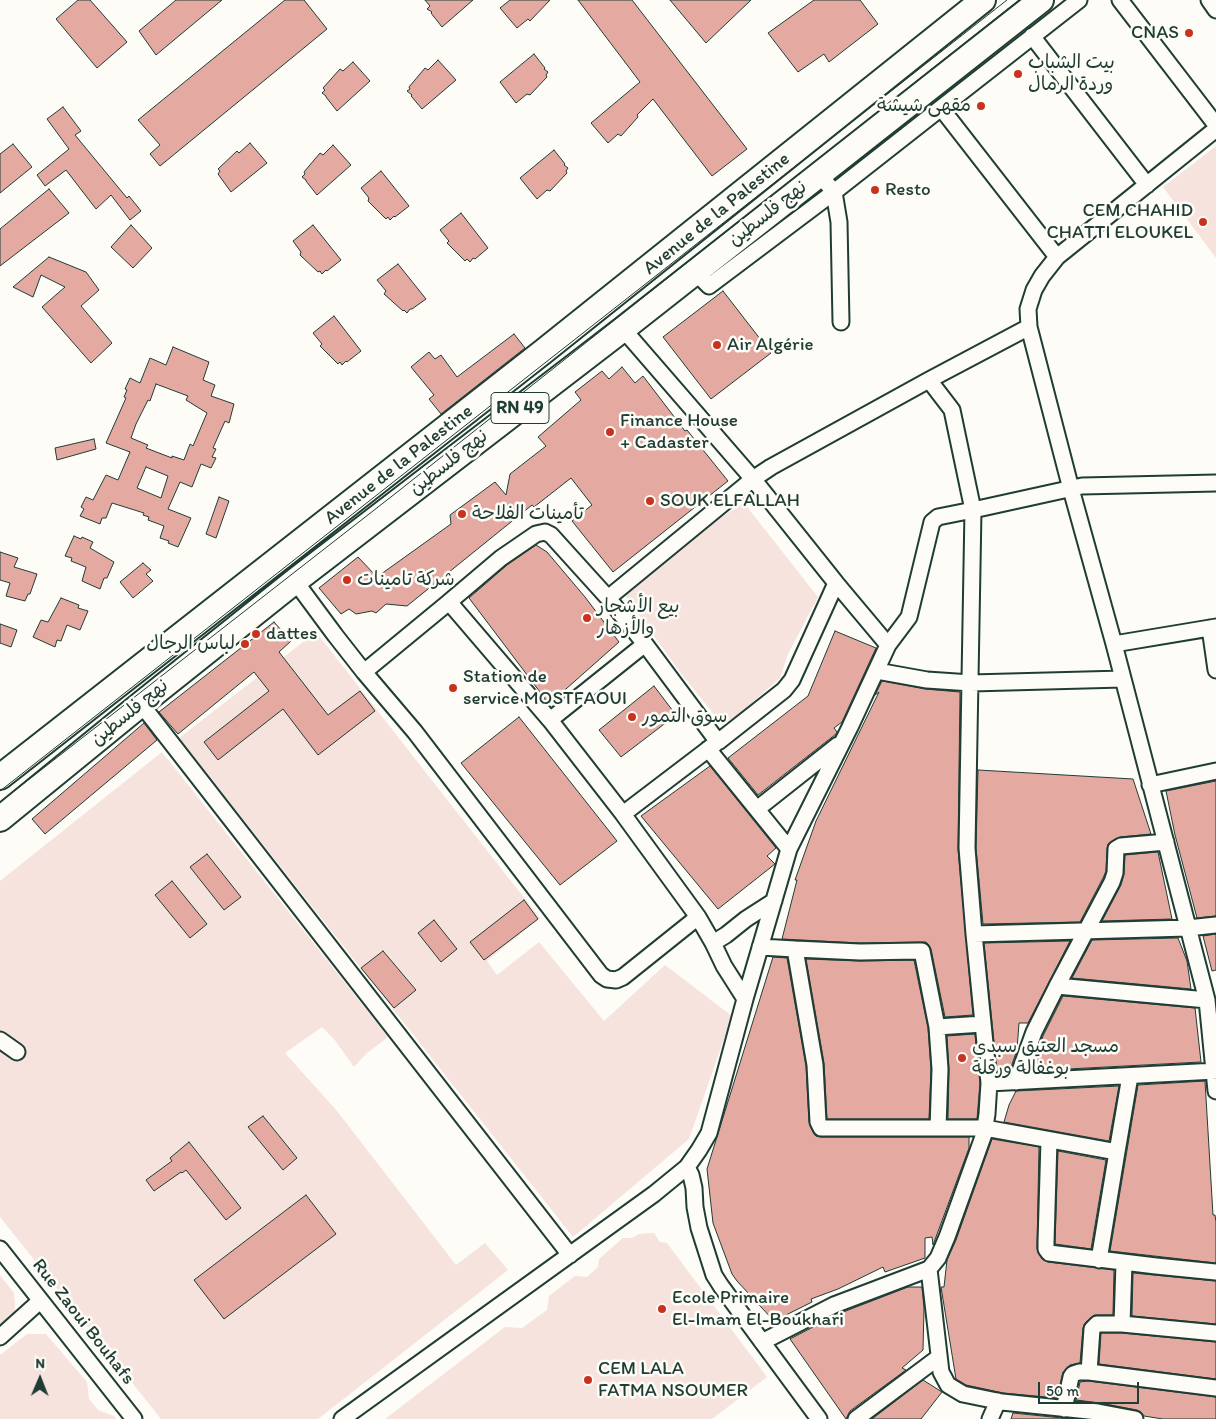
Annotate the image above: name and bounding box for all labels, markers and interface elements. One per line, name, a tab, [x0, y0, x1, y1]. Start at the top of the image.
place label: CNAS	[1131, 22, 1179, 44]
marker: CNAS	[1183, 27, 1195, 39]
place label: بيت الشباب وردة الرمال	[1028, 52, 1115, 96]
marker: بيت الشباب وردة الرمال	[1012, 68, 1024, 80]
place label: مقهى شيشة	[877, 95, 971, 117]
marker: مقهى شيشة	[975, 100, 987, 112]
street label: Avenue de la Palestine	[639, 148, 795, 280]
street label: نهج فلسطين	[724, 176, 812, 252]
place label: Resto	[885, 179, 931, 201]
marker: Resto	[869, 184, 881, 196]
place label: CEM CHAHID CHATTI ELOUKEL	[1047, 200, 1193, 244]
marker: CEM CHAHID CHATTI ELOUKEL	[1197, 216, 1209, 228]
place label: Air Algérie	[727, 334, 814, 356]
marker: Air Algérie	[711, 339, 723, 351]
road number: RN 49	[491, 392, 549, 423]
street label: Avenue de la Palestine	[320, 400, 478, 530]
place label: Finance House + Cadaster	[620, 410, 738, 454]
street label: نهج فلسطين	[405, 425, 493, 501]
marker: Finance House + Cadaster	[604, 426, 616, 438]
place label: SOUK ELFALLAH	[660, 490, 800, 512]
marker: SOUK ELFALLAH	[644, 495, 656, 507]
place label: تأمينات الفلاحة	[472, 503, 584, 525]
marker: تأمينات الفلاحة	[456, 508, 468, 520]
place label: شركة تامينات	[357, 569, 455, 591]
marker: شركة تامينات	[341, 574, 353, 586]
place label: بيع الأشجار والأزهار	[597, 596, 680, 640]
marker: بيع الأشجار والأزهار	[581, 612, 593, 624]
place label: dattes	[266, 623, 317, 645]
marker: dattes	[250, 628, 262, 640]
place label: لباس الرجال	[146, 633, 235, 655]
marker: لباس الرجال	[239, 638, 251, 650]
place label: Station de service MOSTFAOUI	[463, 666, 627, 710]
street label: نهج فلسطين	[86, 675, 174, 751]
marker: Station de service MOSTFAOUI	[447, 682, 459, 694]
place label: سوق التمور	[642, 706, 727, 728]
marker: سوق التمور	[626, 711, 638, 723]
place label: مسجد العتيق سبدي بوغفالة ورقلة	[972, 1036, 1119, 1080]
marker: مسجد العتيق سبدي بوغفالة ورقلة	[956, 1052, 968, 1064]
street label: Rue Zaoui Bouhafs	[27, 1254, 139, 1390]
place label: Ecole Primaire El-Imam El-Boukhari	[672, 1287, 844, 1331]
marker: Ecole Primaire El-Imam El-Boukhari	[656, 1303, 668, 1315]
north arrow	[15, 1354, 65, 1404]
text: N	[35, 1355, 45, 1372]
place label: CEM LALA FATMA NSOUMER	[598, 1358, 748, 1402]
scale bar	[1041, 1372, 1142, 1404]
marker: CEM LALA FATMA NSOUMER	[582, 1374, 594, 1386]
text: 50 m	[1046, 1382, 1079, 1400]

